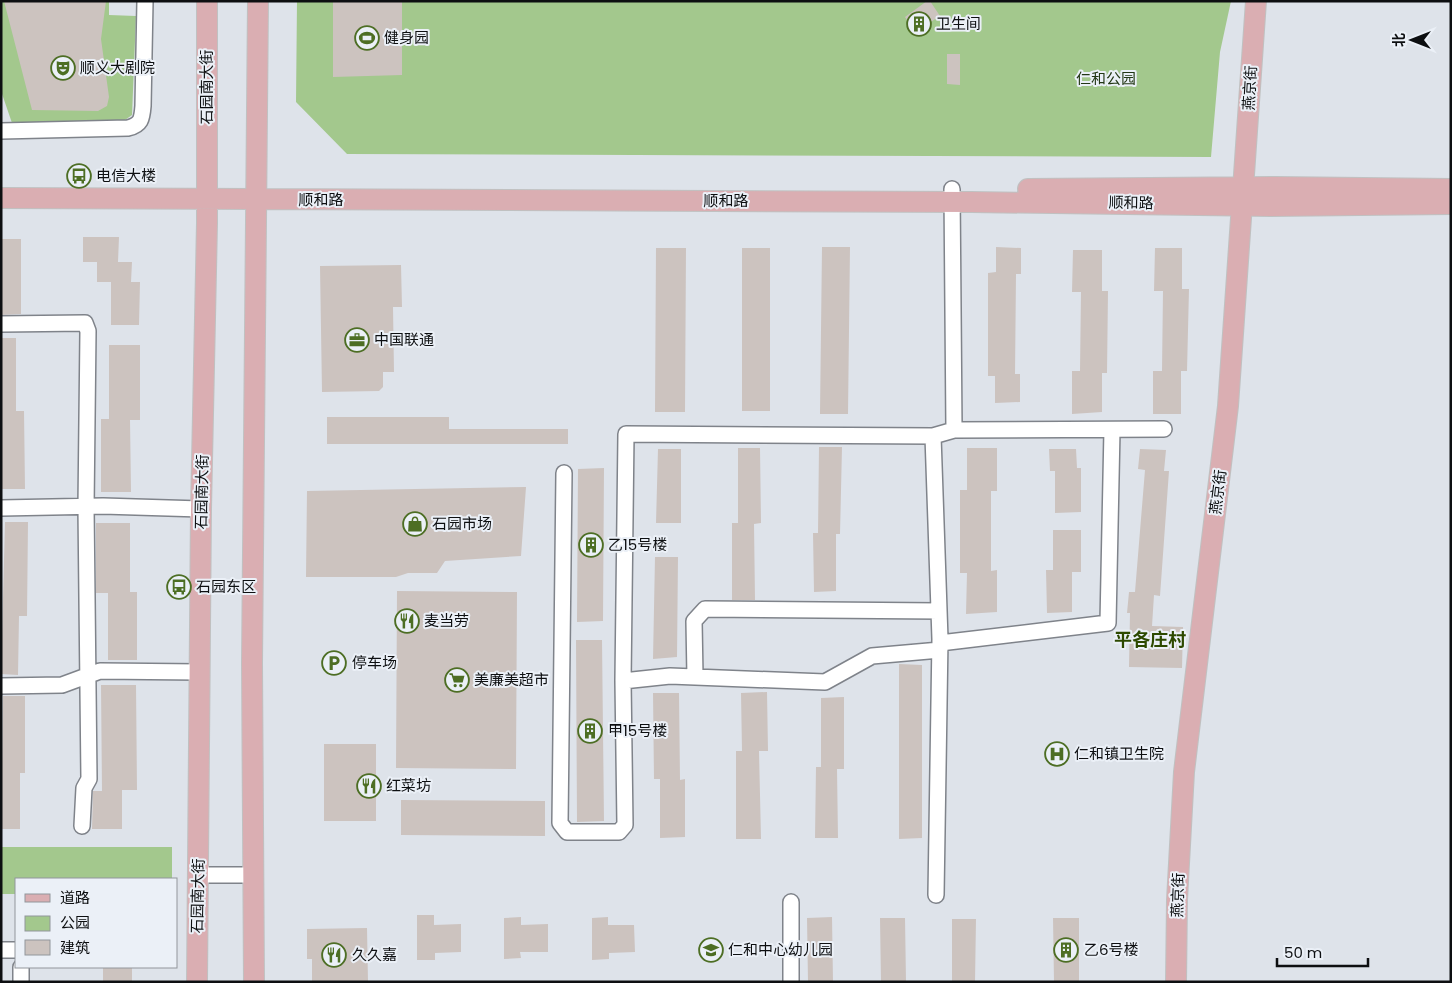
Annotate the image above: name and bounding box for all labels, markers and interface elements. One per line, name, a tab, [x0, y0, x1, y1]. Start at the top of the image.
building icon: 卫生间	[906, 11, 932, 37]
place label: 卫生间	[936, 13, 981, 34]
north arrow	[1387, 15, 1437, 65]
sports icon: 健身园	[354, 25, 380, 51]
place label: 健身园	[384, 27, 429, 48]
text: 北	[1389, 33, 1409, 47]
street label: 石园南大街	[196, 49, 217, 125]
theatre icon: 顺义大剧院	[50, 55, 76, 81]
place label: 顺义大剧院	[80, 57, 155, 78]
street label: 燕京街	[1238, 65, 1261, 111]
park label: 仁和公园	[1076, 68, 1136, 89]
bus stop icon: 电信大楼	[66, 163, 92, 189]
place label: 电信大楼	[96, 165, 156, 186]
street label: 顺和路	[298, 189, 344, 210]
street label: 顺和路	[703, 190, 749, 211]
street label: 顺和路	[1108, 192, 1154, 213]
office icon: 中国联通	[344, 327, 370, 353]
place label: 中国联通	[374, 329, 434, 350]
street label: 石园南大街	[190, 454, 213, 530]
street label: 燕京街	[1204, 468, 1231, 516]
shop icon: 石园市场	[402, 511, 428, 537]
place label: 石园市场	[432, 513, 492, 534]
building icon: 乙15号楼	[578, 532, 604, 558]
place label: 乙15号楼	[608, 534, 667, 555]
bus stop icon: 石园东区	[166, 574, 192, 600]
place label: 石园东区	[196, 576, 256, 597]
restaurant icon: 麦当劳	[394, 608, 420, 634]
place label: 麦当劳	[424, 610, 469, 631]
district label: 平各庄村	[1114, 627, 1186, 652]
parking icon: 停车场	[321, 650, 347, 676]
place label: 停车场	[352, 652, 397, 673]
supermarket icon: 美廉美超市	[444, 667, 470, 693]
place label: 美廉美超市	[474, 669, 549, 690]
building icon: 甲15号楼	[577, 718, 603, 744]
place label: 甲15号楼	[608, 720, 667, 741]
hospital icon: 仁和镇卫生院	[1044, 741, 1070, 767]
place label: 仁和镇卫生院	[1074, 743, 1164, 764]
restaurant icon: 红菜坊	[356, 773, 382, 799]
place label: 红菜坊	[386, 775, 431, 796]
street label: 石园南大街	[186, 858, 209, 934]
street label: 燕京街	[1166, 872, 1189, 918]
legend	[15, 878, 178, 968]
text: 道路	[60, 887, 90, 908]
text: 公园	[60, 912, 90, 933]
scale bar	[1277, 936, 1368, 968]
text: 建筑	[60, 937, 90, 958]
school or university icon: 仁和中心幼儿园	[698, 937, 724, 963]
building icon: 乙6号楼	[1053, 937, 1079, 963]
place label: 仁和中心幼儿园	[728, 939, 833, 960]
place label: 乙6号楼	[1084, 939, 1139, 960]
restaurant icon: 久久嘉	[321, 942, 347, 968]
text: 50 m	[1284, 942, 1322, 963]
place label: 久久嘉	[352, 944, 397, 965]

